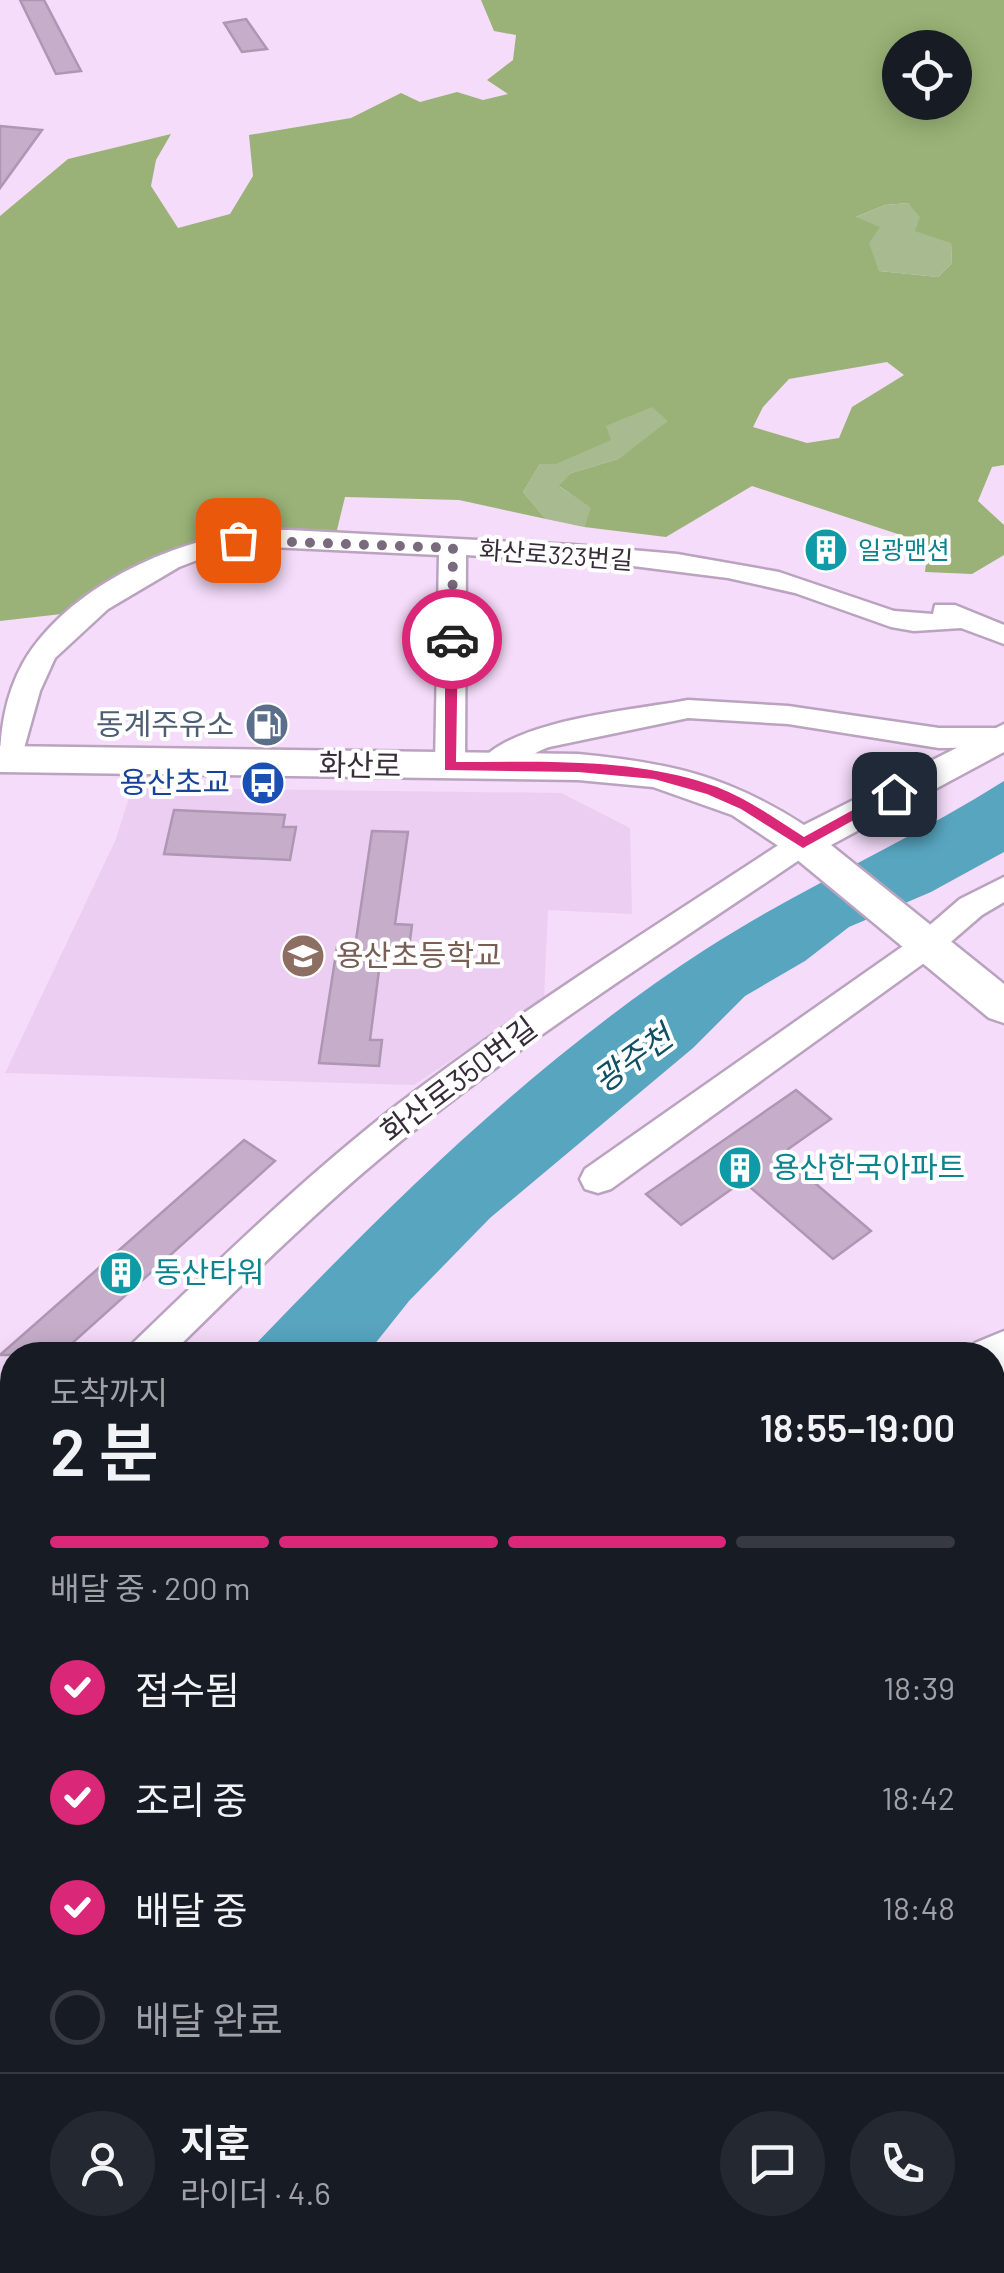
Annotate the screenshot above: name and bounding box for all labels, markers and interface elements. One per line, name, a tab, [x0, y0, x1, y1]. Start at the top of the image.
map controls	[882, 30, 972, 120]
button: locate	[882, 30, 972, 120]
pin	[196, 498, 281, 583]
icon: bag	[211, 513, 266, 568]
building icon: 일광맨션	[803, 527, 849, 573]
street label: 화산로323번길	[478, 534, 634, 574]
place label: 일광맨션	[858, 534, 950, 564]
courier	[402, 589, 502, 689]
icon: car	[425, 612, 480, 667]
fuel station icon: 동계주유소	[244, 702, 290, 748]
place label: 동계주유소	[96, 705, 234, 741]
street label: 화산로	[318, 745, 402, 783]
pin	[852, 752, 937, 837]
bus stop icon: 용산초교	[240, 760, 286, 806]
place label: 용산초교	[120, 763, 230, 799]
icon: home	[867, 767, 922, 822]
school or university icon: 용산초등학교	[280, 933, 326, 979]
place label: 용산초등학교	[336, 936, 502, 972]
street label: 화산로350번길	[373, 1008, 543, 1149]
water label: 광주천	[585, 1014, 682, 1099]
building icon: 용산한국아파트	[717, 1145, 763, 1191]
place label: 용산한국아파트	[772, 1148, 965, 1184]
building icon: 동산타워	[98, 1250, 144, 1296]
place label: 동산타워	[154, 1253, 264, 1289]
text: 도착까지	[50, 1372, 168, 1410]
text: 18:55–19:00	[760, 1404, 955, 1450]
text: 2 분	[50, 1411, 159, 1489]
text: 배달 중 · 200 m	[50, 1568, 250, 1606]
icon: check	[50, 1660, 105, 1715]
text: 접수됨	[135, 1666, 240, 1712]
text: 18:39	[883, 1668, 955, 1706]
icon: check	[50, 1770, 105, 1825]
text: 조리 중	[135, 1776, 247, 1822]
text: 18:42	[881, 1778, 955, 1816]
icon: check	[50, 1880, 105, 1935]
text: 배달 중	[135, 1886, 247, 1932]
text: 18:48	[882, 1888, 955, 1926]
text: 배달 완료	[135, 1996, 282, 2042]
button: person	[50, 2111, 155, 2216]
button: chat	[720, 2111, 825, 2216]
button: phone	[850, 2111, 955, 2216]
text: 지훈	[180, 2119, 250, 2165]
text: 라이더 · 4.6	[180, 2173, 331, 2211]

